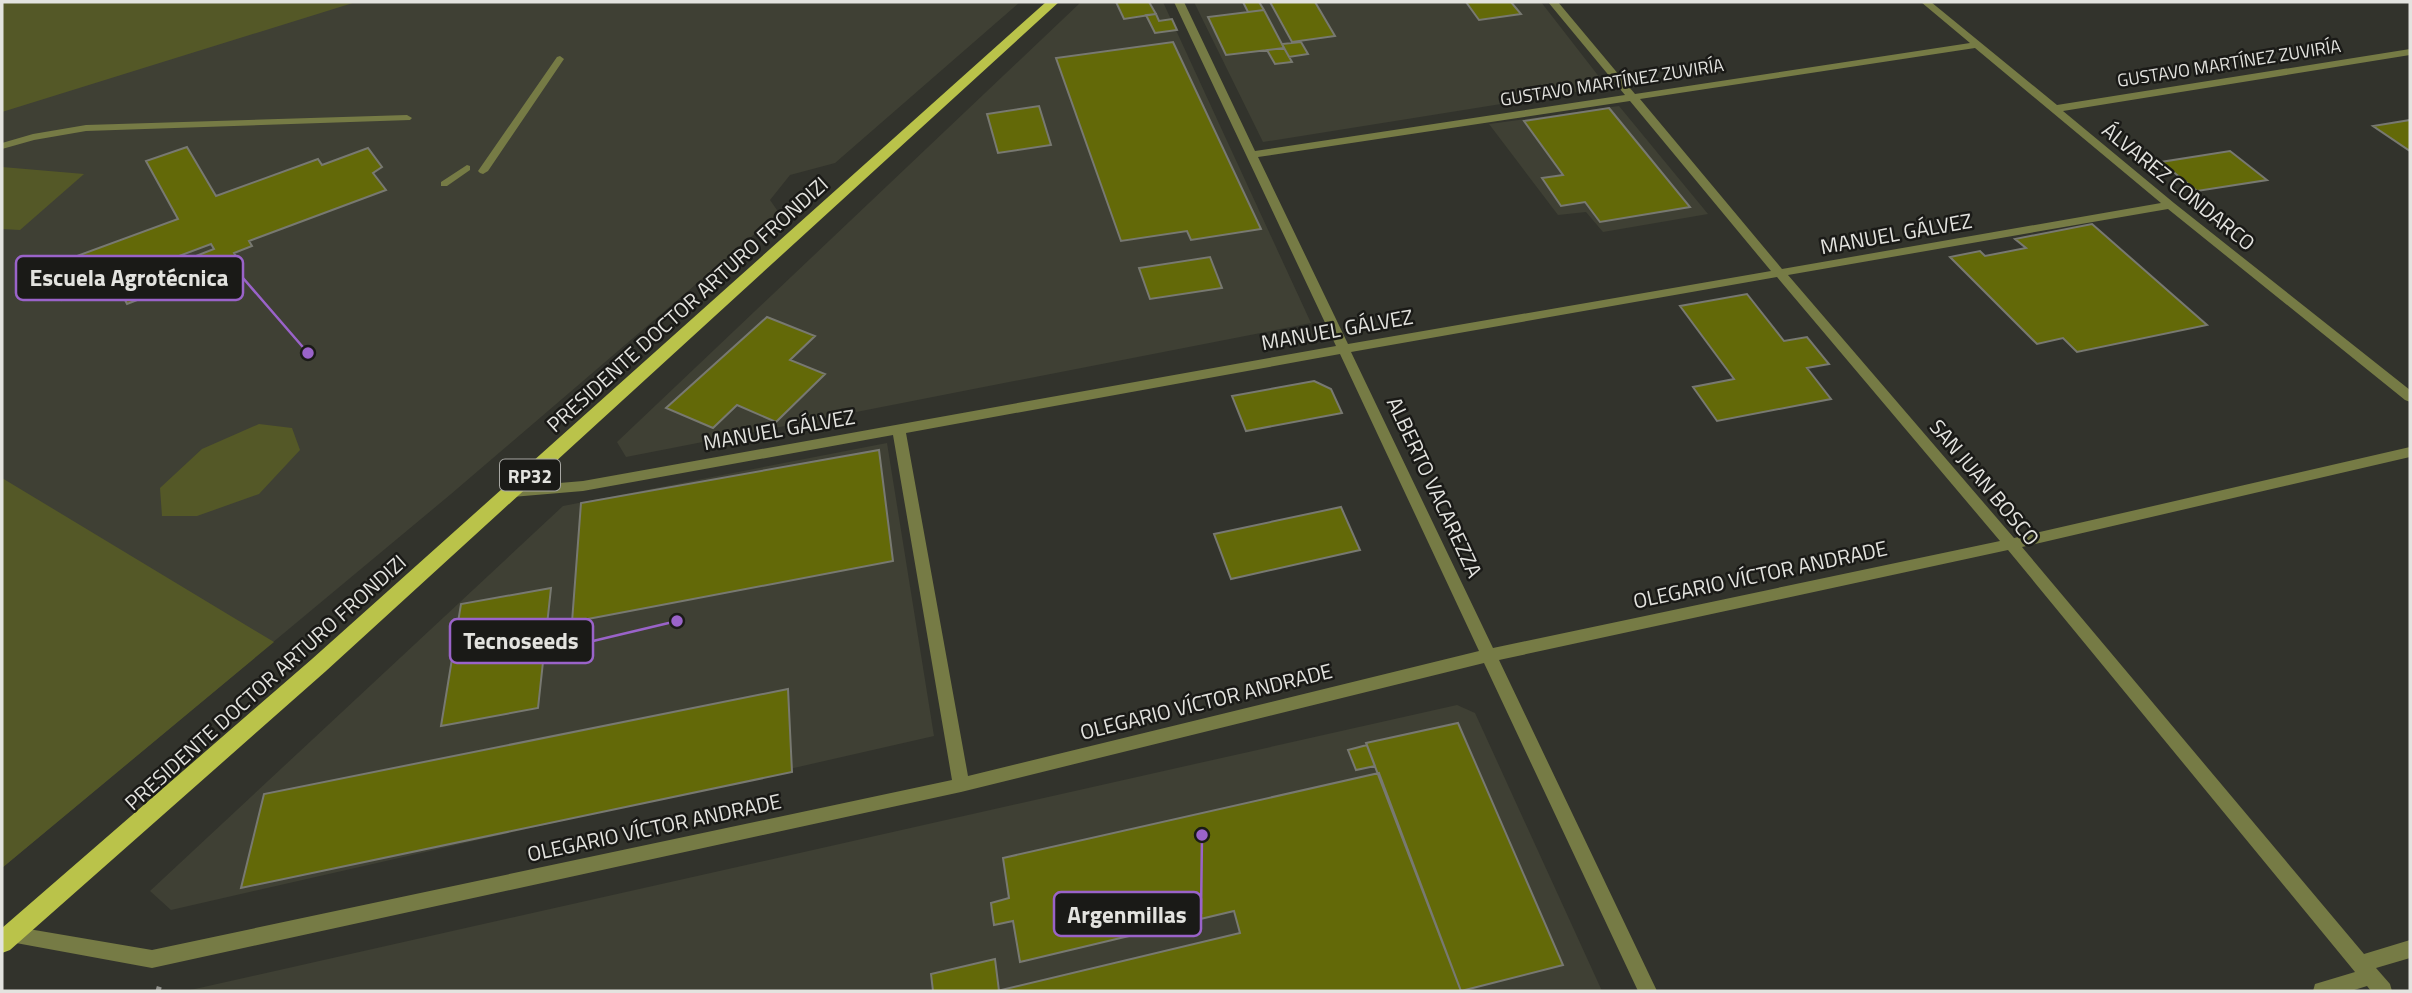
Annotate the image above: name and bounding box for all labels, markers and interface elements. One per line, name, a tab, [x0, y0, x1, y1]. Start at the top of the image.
street label: GUSTAVO MARTÍNEZ ZUVIRÍA	[2115, 32, 2343, 94]
street label: GUSTAVO MARTÍNEZ ZUVIRÍA	[1498, 51, 1726, 113]
street label: ÁLVAREZ CONDARCO	[2096, 114, 2262, 258]
street label: PRESIDENTE DOCTOR ARTURO FRONDIZI	[539, 169, 835, 439]
street label: MANUEL GÁLVEZ	[1818, 204, 1974, 262]
callout: Escuela Agrotécnica	[16, 256, 243, 300]
text: Escuela Agrotécnica	[29, 260, 229, 295]
street label: MANUEL GÁLVEZ	[1259, 300, 1415, 358]
street label: ALBERTO VACAREZZA	[1379, 391, 1491, 583]
street label: MANUEL GÁLVEZ	[701, 400, 857, 458]
street label: SAN JUAN BOSCO	[1922, 412, 2048, 552]
road number: RP32	[500, 460, 560, 490]
street label: OLEGARIO VÍCTOR ANDRADE	[1630, 531, 1890, 617]
street label: PRESIDENTE DOCTOR ARTURO FRONDIZI	[117, 547, 413, 817]
callout: Tecnoseeds	[450, 619, 593, 663]
text: Tecnoseeds	[463, 623, 579, 658]
street label: OLEGARIO VÍCTOR ANDRADE	[1076, 654, 1336, 748]
street label: OLEGARIO VÍCTOR ANDRADE	[524, 784, 784, 870]
callout: Argenmillas	[1054, 892, 1201, 936]
text: Argenmillas	[1067, 897, 1187, 932]

